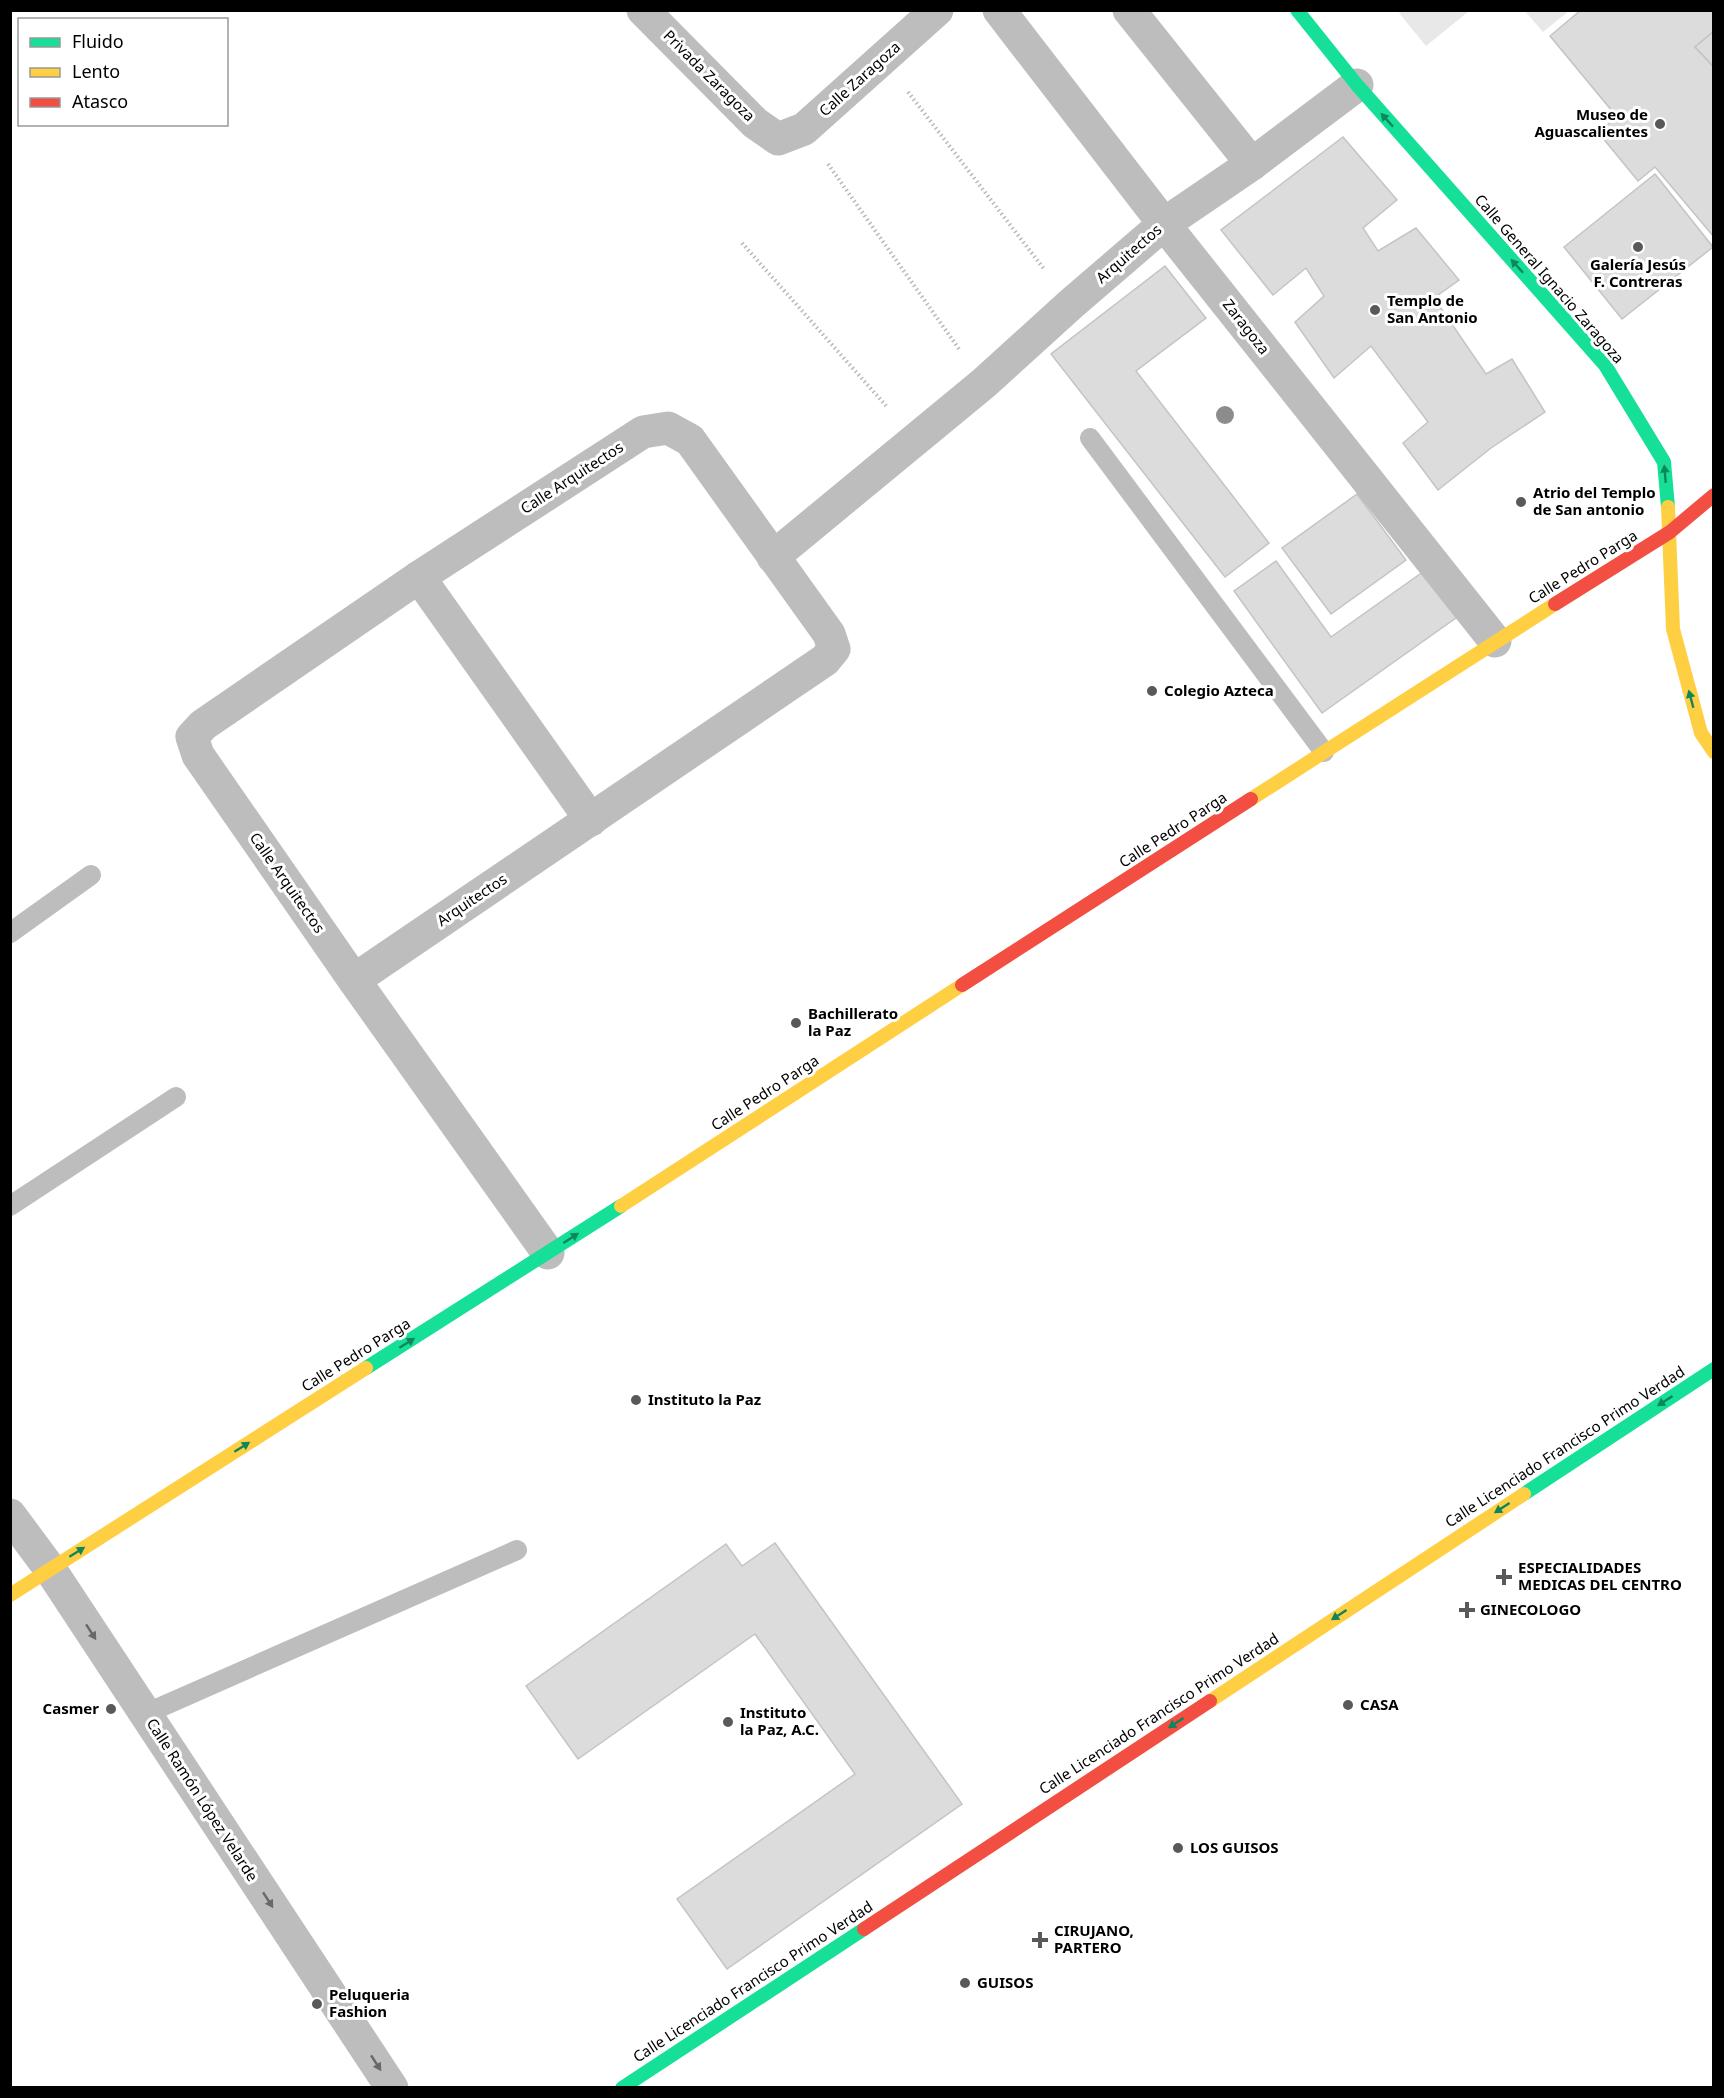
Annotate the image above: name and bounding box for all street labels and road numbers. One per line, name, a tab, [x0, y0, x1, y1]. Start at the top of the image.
street label: Privada Zaragoza	[660, 25, 760, 125]
street label: Calle Zaragoza	[814, 36, 904, 120]
street label: Calle General Ignacio Zaragoza	[1471, 189, 1629, 367]
street label: Arquitectos	[1091, 219, 1165, 287]
street label: Zaragoza	[1219, 295, 1275, 358]
street label: Calle Arquitectos	[516, 436, 627, 518]
street label: Calle Pedro Parga	[1524, 525, 1641, 608]
street label: Calle Pedro Parga	[1115, 787, 1230, 872]
street label: Calle Arquitectos	[246, 828, 330, 937]
street label: Arquitectos	[432, 868, 510, 930]
street label: Calle Pedro Parga	[707, 1050, 822, 1135]
street label: Calle Pedro Parga	[297, 1313, 414, 1396]
street label: Calle Licenciado Francisco Primo Verdad	[1441, 1361, 1688, 1531]
street label: Calle Licenciado Francisco Primo Verdad	[1035, 1628, 1282, 1798]
street label: Calle Ramón López Velarde	[143, 1714, 263, 1885]
street label: Calle Licenciado Francisco Primo Verdad	[629, 1896, 876, 2066]

